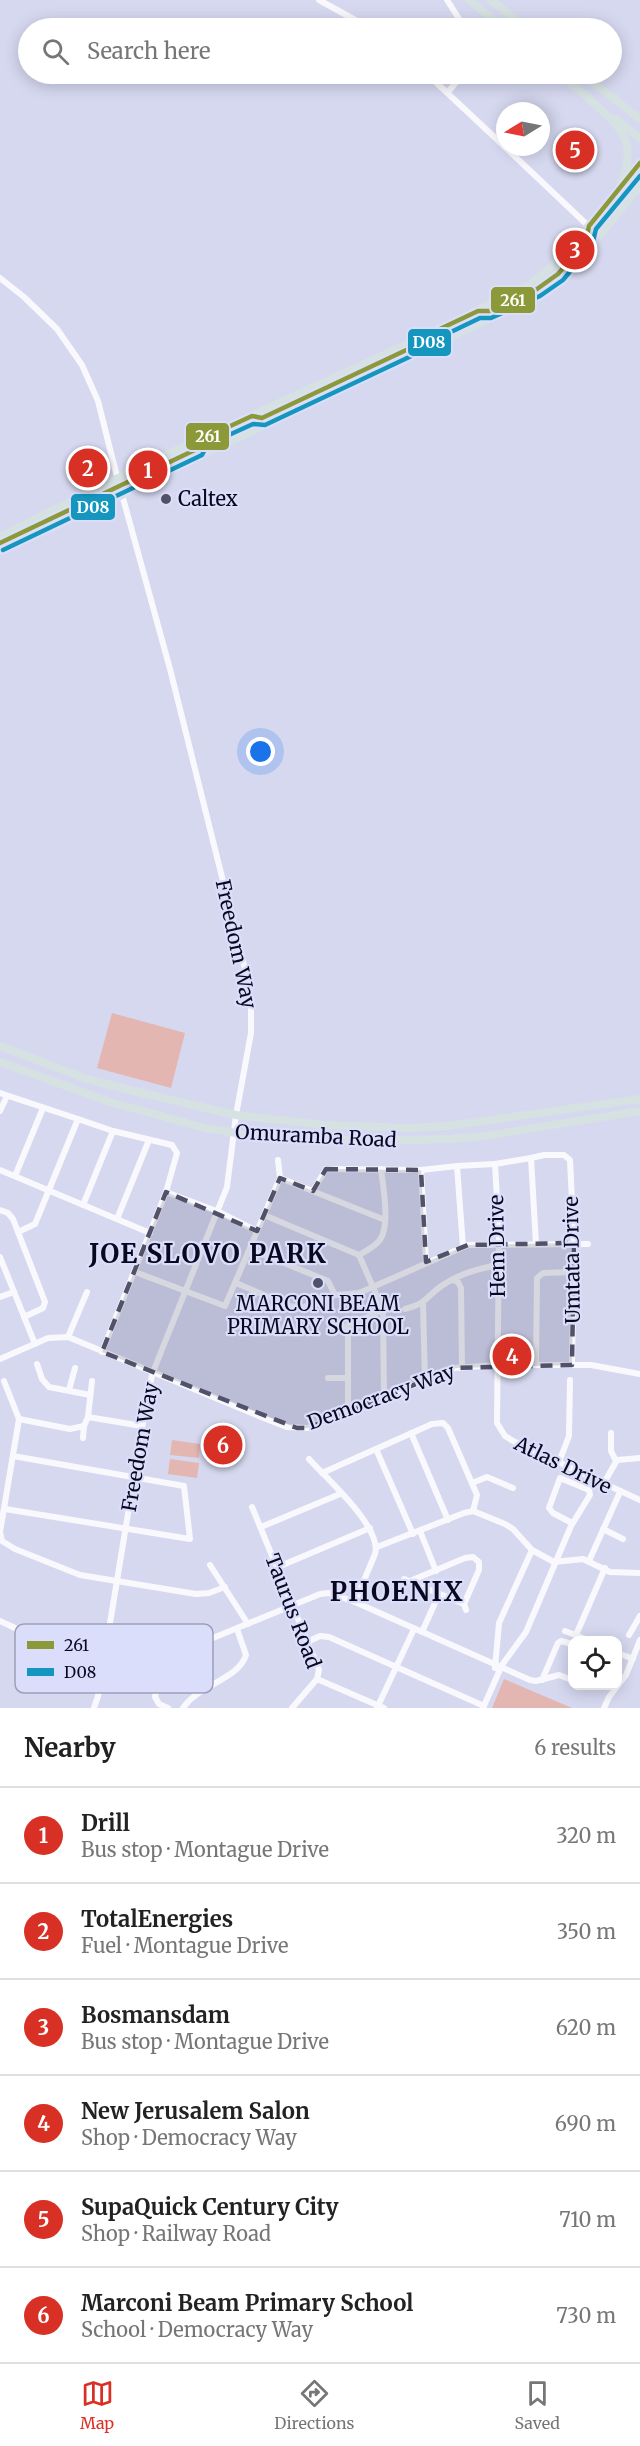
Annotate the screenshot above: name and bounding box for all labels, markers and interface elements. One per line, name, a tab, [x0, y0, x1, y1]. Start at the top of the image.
search box	[18, 18, 622, 84]
icon: search	[39, 35, 72, 68]
text: Search here	[87, 37, 210, 65]
north arrow	[496, 102, 550, 156]
pin: 5	[556, 128, 594, 172]
pin: 3	[556, 228, 594, 272]
line badge: 261	[490, 286, 536, 314]
text: 261	[500, 290, 526, 310]
line badge: D08	[407, 328, 452, 357]
text: D08	[413, 332, 446, 352]
line badge: 261	[185, 422, 230, 451]
text: 261	[195, 426, 221, 446]
pin: 2	[68, 446, 107, 490]
pin: 1	[128, 448, 168, 492]
place label: Caltex	[178, 486, 238, 511]
marker: Caltex	[159, 492, 173, 506]
line badge: D08	[70, 493, 116, 521]
text: D08	[77, 497, 110, 517]
your location	[246, 737, 275, 766]
street label: Freedom Way	[211, 877, 262, 1011]
street label: Omuramba Road	[235, 1119, 397, 1152]
street label: Hem Drive	[483, 1194, 510, 1298]
street label: Umtata Drive	[558, 1196, 585, 1324]
district label: JOE SLOVO PARK	[88, 1237, 327, 1270]
marker: MARCONI BEAM PRIMARY SCHOOL	[311, 1276, 325, 1290]
place label: MARCONI BEAM PRIMARY SCHOOL	[227, 1291, 410, 1339]
pin: 4	[492, 1334, 532, 1378]
street label: Democracy Way	[304, 1358, 458, 1435]
street label: Freedom Way	[116, 1380, 163, 1514]
pin: 6	[204, 1422, 242, 1468]
street label: Atlas Drive	[510, 1430, 616, 1499]
street label: Taurus Road	[260, 1550, 327, 1672]
district label: PHOENIX	[330, 1575, 464, 1608]
legend	[15, 1624, 213, 1693]
text: 261	[64, 1635, 89, 1655]
map controls	[568, 1636, 622, 1690]
button: locate	[568, 1636, 622, 1690]
text: D08	[64, 1662, 96, 1682]
text: Nearby	[24, 1731, 116, 1764]
text: 6 results	[534, 1735, 616, 1760]
text: Drill	[81, 1809, 130, 1837]
text: 1	[39, 1823, 48, 1848]
text: 320 m	[556, 1823, 616, 1848]
text: Bus stop · Montague Drive	[81, 1837, 329, 1862]
text: TotalEnergies	[81, 1905, 233, 1933]
text: 2	[38, 1919, 49, 1944]
text: 350 m	[557, 1919, 616, 1944]
text: Fuel · Montague Drive	[81, 1933, 288, 1958]
text: Bosmansdam	[81, 2001, 230, 2029]
text: 3	[38, 2015, 49, 2040]
text: 620 m	[556, 2015, 616, 2040]
text: Bus stop · Montague Drive	[81, 2029, 329, 2054]
text: New Jerusalem Salon	[81, 2097, 310, 2125]
text: 4	[37, 2111, 50, 2136]
text: 690 m	[555, 2111, 616, 2136]
text: Shop · Democracy Way	[81, 2125, 297, 2150]
text: SupaQuick Century City	[81, 2193, 339, 2221]
text: 5	[38, 2207, 49, 2232]
text: 710 m	[559, 2207, 616, 2232]
text: Shop · Railway Road	[81, 2221, 271, 2246]
text: Marconi Beam Primary School	[81, 2289, 413, 2317]
text: 6	[37, 2303, 50, 2328]
text: 730 m	[556, 2303, 616, 2328]
text: School · Democracy Way	[81, 2317, 313, 2342]
tab: Map	[80, 2377, 114, 2433]
tab: Directions	[274, 2377, 354, 2433]
tab: Saved	[515, 2377, 560, 2433]

